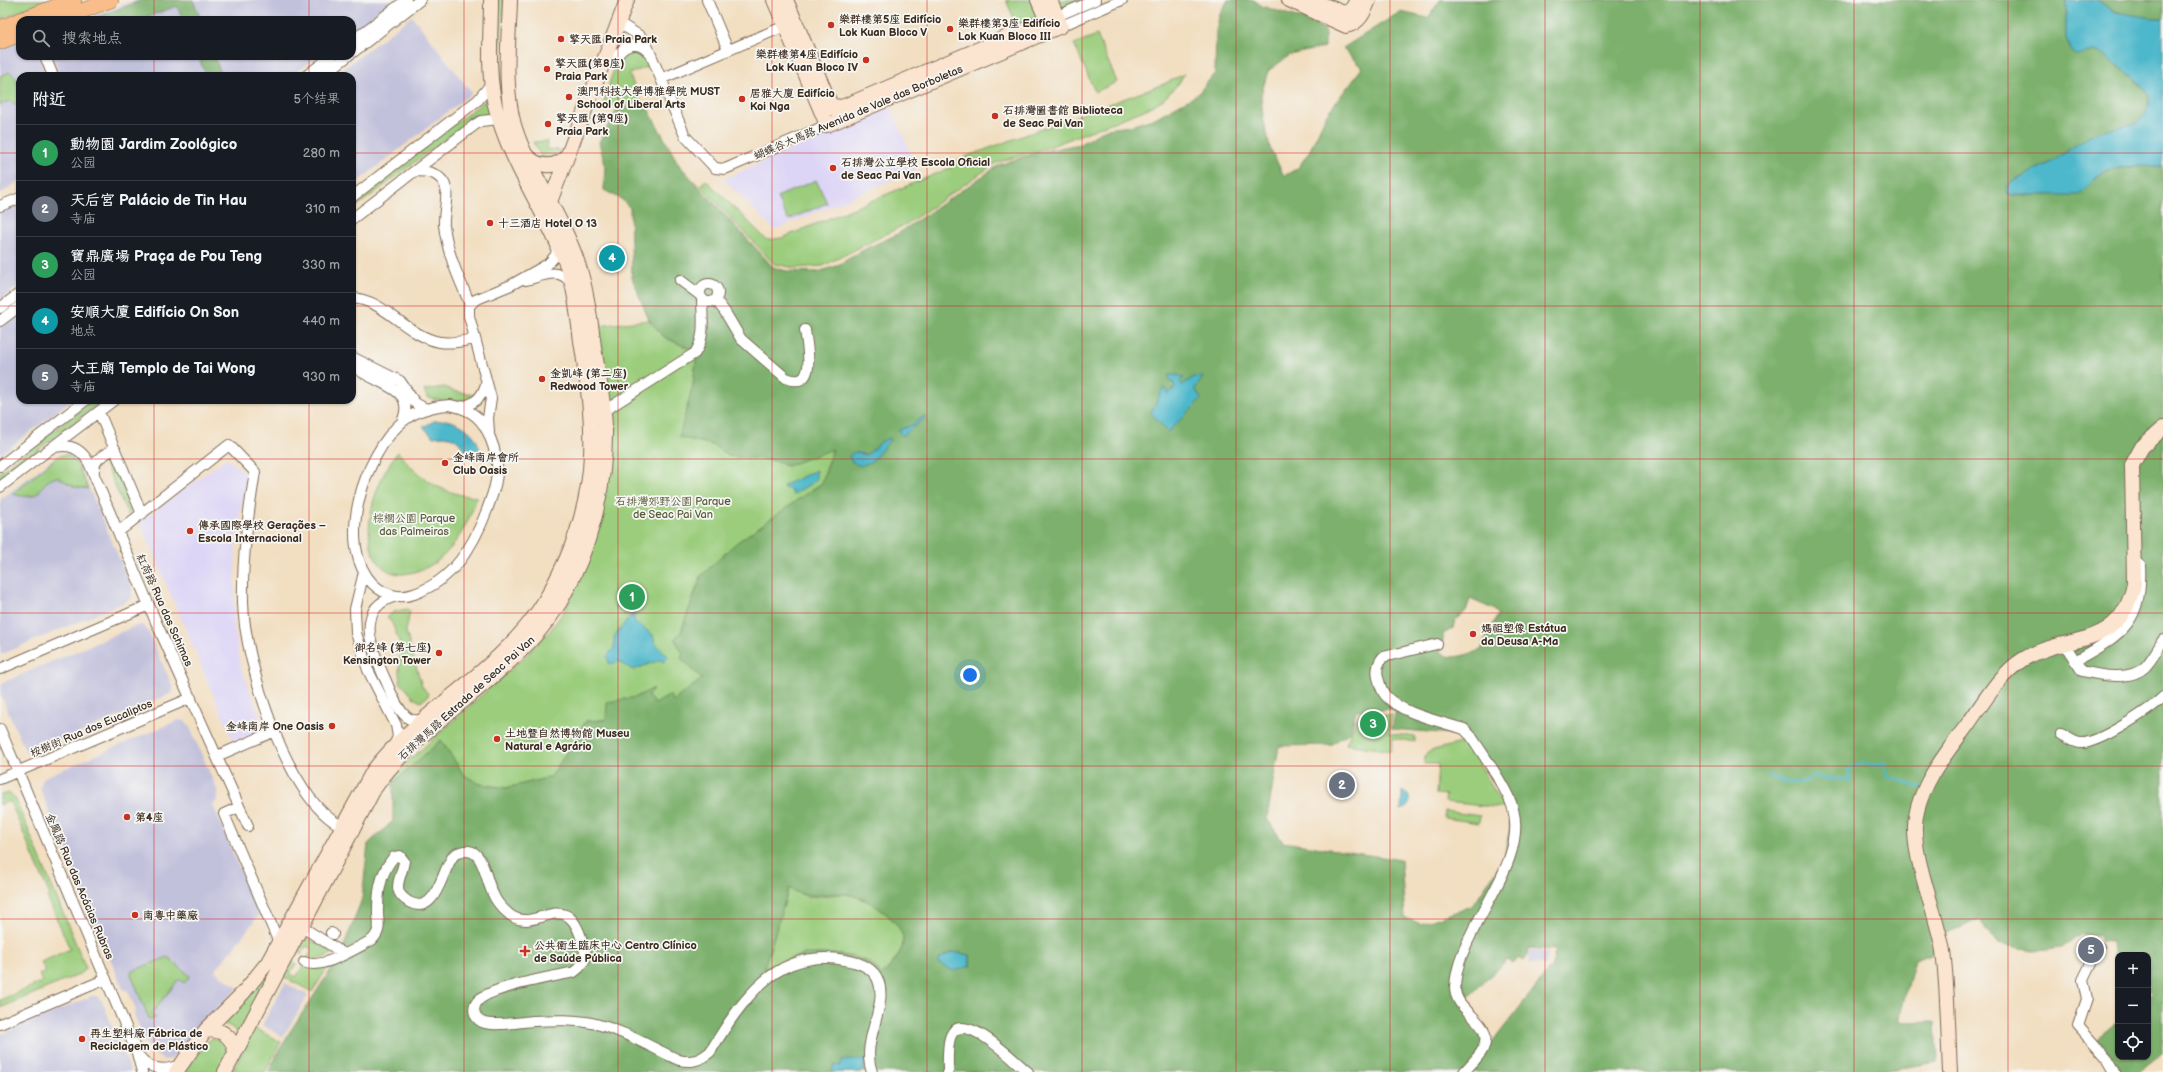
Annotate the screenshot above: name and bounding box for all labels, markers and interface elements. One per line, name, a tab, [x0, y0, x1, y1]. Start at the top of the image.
place label: 樂群樓第5座 Edifício Lok Kuan Bloco V	[839, 13, 941, 39]
search box	[16, 16, 356, 60]
place label: 樂群樓第3座 Edifício Lok Kuan Bloco III	[958, 17, 1060, 43]
marker: 樂群樓第5座 Edifício Lok Kuan Bloco V	[826, 20, 836, 30]
marker: 樂群樓第3座 Edifício Lok Kuan Bloco III	[945, 24, 955, 34]
icon: search	[30, 27, 52, 49]
text: 搜索地点	[62, 29, 122, 48]
place label: 擎天匯 Praia Park	[569, 33, 657, 46]
marker: 擎天匯 Praia Park	[556, 34, 566, 44]
place label: 樂群樓第4座 Edifício Lok Kuan Bloco IV	[756, 48, 858, 74]
marker: 樂群樓第4座 Edifício Lok Kuan Bloco IV	[861, 55, 871, 65]
place label: 擎天匯(第8座) Praia Park	[555, 57, 625, 83]
street label: 蝴蝶谷大馬路 Avenida de Vale das Borboletas	[752, 62, 965, 163]
marker: 擎天匯(第8座) Praia Park	[542, 64, 552, 74]
place label: 澳門科技大學博雅學院 MUST School of Liberal Arts	[577, 85, 721, 111]
place label: 居雅大廈 Edifício Koi Nga	[750, 87, 835, 113]
text: 附近	[32, 90, 66, 110]
text: 5个结果	[294, 91, 340, 107]
marker: 澳門科技大學博雅學院 MUST School of Liberal Arts	[564, 92, 574, 102]
marker: 居雅大廈 Edifício Koi Nga	[737, 94, 747, 104]
place label: 石排灣圖書館 Biblioteca de Seac Pai Van	[1003, 104, 1123, 130]
marker: 石排灣圖書館 Biblioteca de Seac Pai Van	[990, 111, 1000, 121]
place label: 擎天匯 (第9座) Praia Park	[556, 112, 628, 138]
marker: 擎天匯 (第9座) Praia Park	[543, 119, 553, 129]
text: 動物園 Jardim Zoológico	[70, 135, 237, 154]
text: 1	[42, 145, 48, 161]
text: 280 m	[303, 145, 340, 161]
text: 公园	[70, 155, 96, 171]
place label: 石排灣公立學校 Escola Oficial de Seac Pai Van	[841, 156, 990, 182]
marker: 石排灣公立學校 Escola Oficial de Seac Pai Van	[828, 163, 838, 173]
text: 天后宮 Palácio de Tin Hau	[70, 191, 247, 210]
text: 2	[41, 201, 49, 217]
text: 310 m	[305, 201, 340, 217]
text: 寺庙	[70, 211, 96, 227]
place label: 十三酒店 Hotel O 13	[498, 217, 598, 230]
marker: 十三酒店 Hotel O 13	[485, 218, 495, 228]
pin: 4	[599, 243, 625, 273]
text: 寶鼎廣場 Praça de Pou Teng	[70, 247, 262, 266]
text: 3	[41, 257, 49, 273]
text: 330 m	[302, 257, 340, 273]
text: 公园	[70, 267, 96, 283]
text: 安順大廈 Edifício On Son	[70, 303, 239, 322]
text: 4	[41, 313, 49, 329]
text: 440 m	[302, 313, 340, 329]
text: 地点	[70, 323, 96, 339]
text: 大王廟 Templo de Tai Wong	[70, 359, 256, 378]
place label: 金凱峰 (第二座) Redwood Tower	[550, 367, 629, 393]
text: 5	[41, 369, 49, 385]
text: 930 m	[303, 369, 340, 385]
marker: 金凱峰 (第二座) Redwood Tower	[537, 374, 547, 384]
text: 寺庙	[70, 379, 96, 395]
place label: 金峰南岸會所 Club Oasis	[453, 451, 519, 477]
marker: 金峰南岸會所 Club Oasis	[440, 458, 450, 468]
park label: 石排灣郊野公園 Parque de Seac Pai Van	[615, 495, 731, 521]
park label: 棕櫚公園 Parque das Palmeiras	[373, 512, 456, 538]
place label: 傳承國際學校 Gerações – Escola Internacional	[198, 519, 326, 545]
marker: 傳承國際學校 Gerações – Escola Internacional	[185, 526, 195, 536]
street label: 紅荷路 Rua das Schimas	[134, 552, 195, 669]
pin: 1	[619, 582, 645, 612]
place label: 媽祖塑像 Estátua da Deusa A-Ma	[1481, 622, 1567, 648]
marker: 媽祖塑像 Estátua da Deusa A-Ma	[1468, 629, 1478, 639]
street label: 石排灣馬路 Estrada de Seac Pai Van	[395, 633, 537, 763]
place label: 御名峰 (第七座) Kensington Tower	[343, 641, 432, 667]
marker: 御名峰 (第七座) Kensington Tower	[434, 648, 444, 658]
your location	[960, 665, 980, 685]
street label: 桉樹街 Rua dos Eucaliptos	[28, 697, 155, 760]
pin: 3	[1360, 709, 1386, 739]
place label: 金峰南岸 One Oasis	[226, 720, 325, 733]
marker: 金峰南岸 One Oasis	[327, 721, 337, 731]
place label: 土地暨自然博物館 Museu Natural e Agrário	[505, 727, 630, 753]
marker: 土地暨自然博物館 Museu Natural e Agrário	[492, 734, 502, 744]
pin: 2	[1329, 770, 1355, 800]
street label: 金鳳路 Rua das Acácias Rubras	[43, 811, 116, 962]
place label: 第4座	[135, 811, 163, 824]
marker: 第4座	[122, 812, 132, 822]
place label: 南粵中藥廠	[143, 909, 198, 922]
marker: 南粵中藥廠	[130, 910, 140, 920]
pin: 5	[2078, 935, 2104, 965]
place label: 公共衛生臨床中心 Centro Clínico de Saúde Pública	[534, 939, 697, 965]
marker: 公共衛生臨床中心 Centro Clínico de Saúde Pública	[519, 945, 531, 957]
map controls	[2115, 952, 2151, 1060]
button: +	[2115, 952, 2151, 988]
button: −	[2115, 988, 2151, 1024]
button: locate	[2115, 1024, 2151, 1060]
place label: 再生塑料廠 Fábrica de Reciclagem de Plástico	[90, 1027, 208, 1053]
marker: 再生塑料廠 Fábrica de Reciclagem de Plástico	[77, 1034, 87, 1044]

